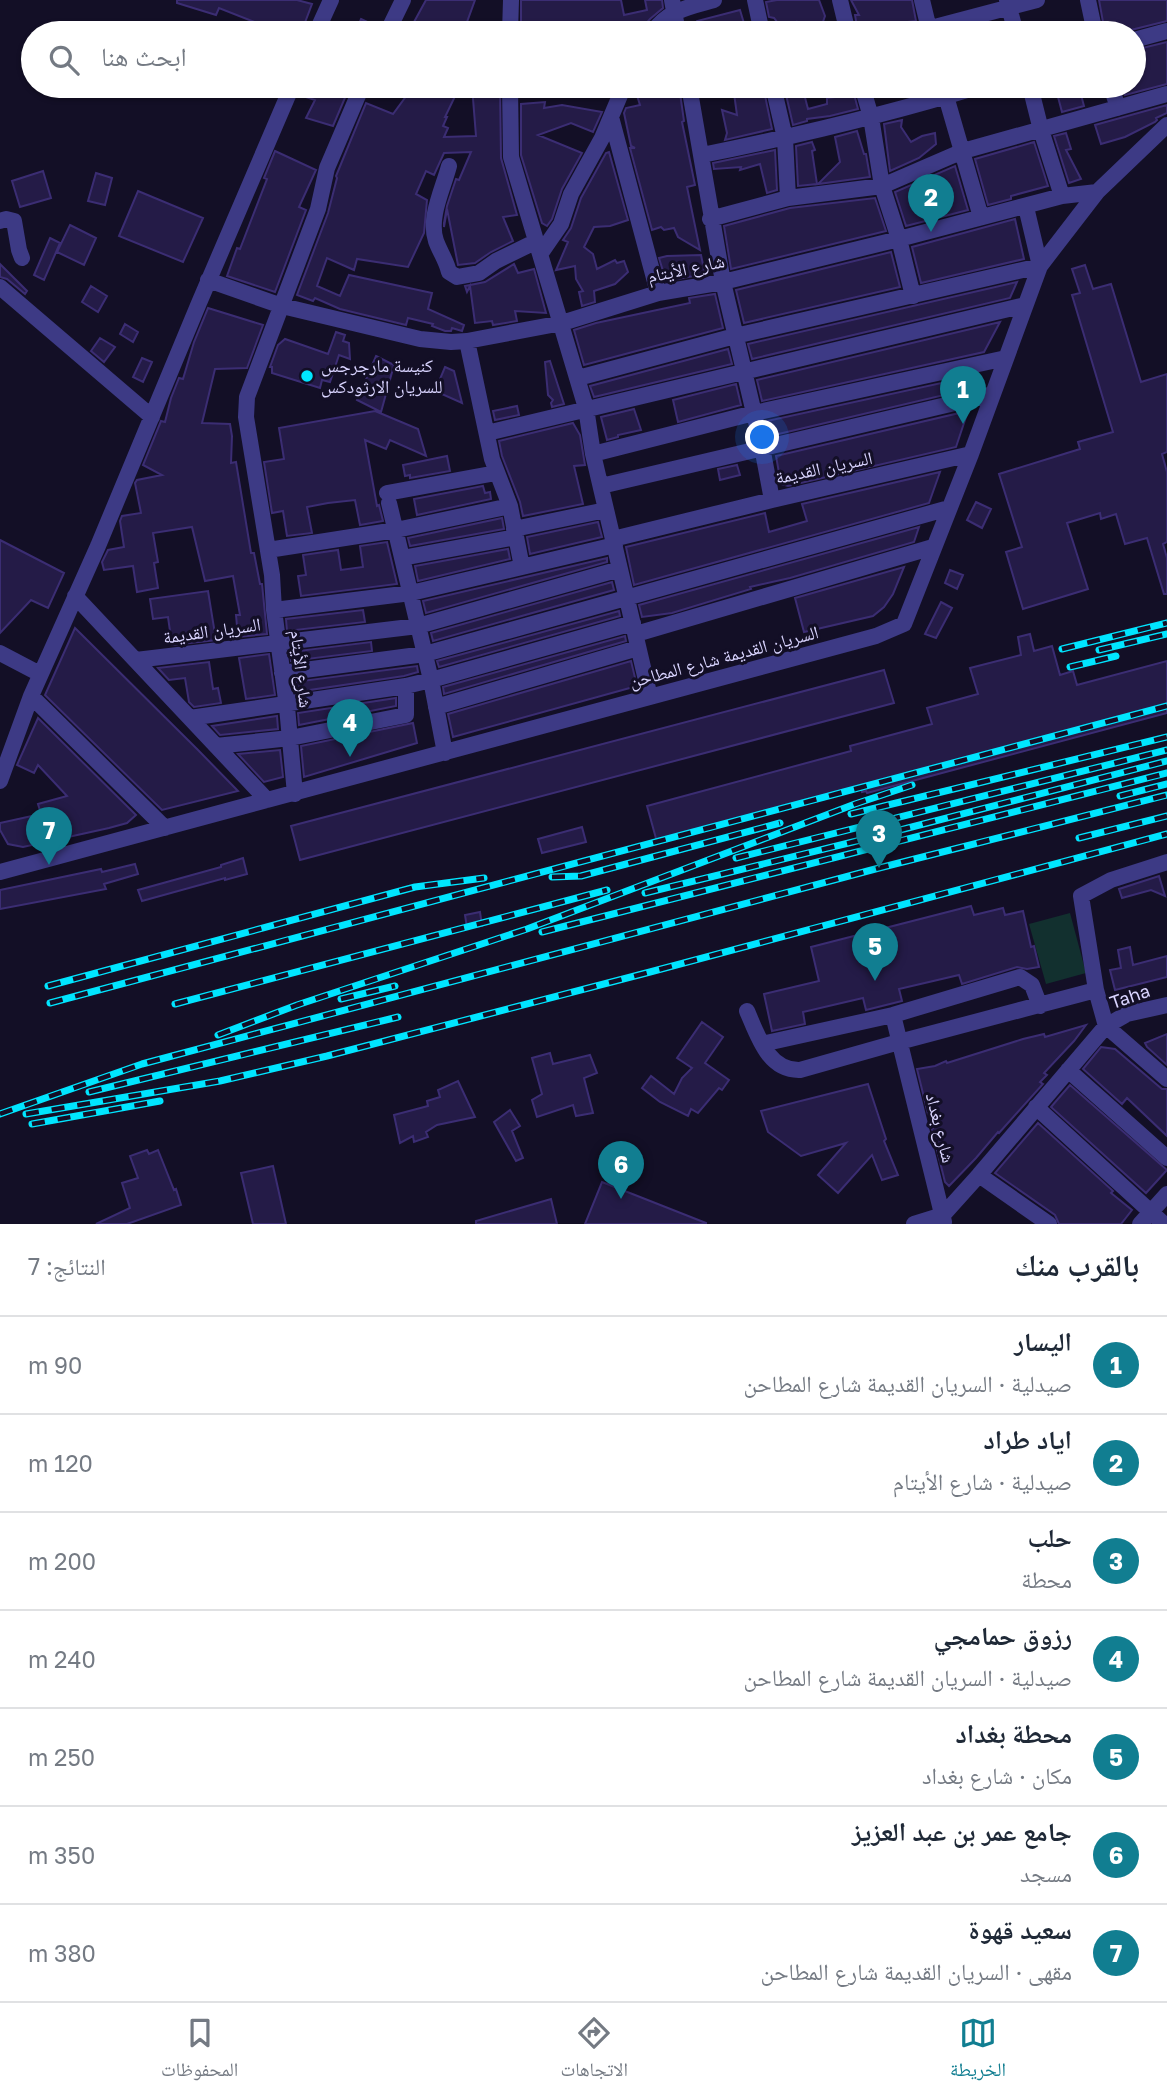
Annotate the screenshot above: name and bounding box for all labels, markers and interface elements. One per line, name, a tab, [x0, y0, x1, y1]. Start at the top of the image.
search box	[21, 21, 1146, 98]
icon: search	[45, 41, 83, 79]
text: ابحث هنا	[101, 41, 187, 72]
pin: 2	[908, 174, 954, 232]
street label: شارع الأيتام	[645, 249, 727, 289]
place label: كنيسة مارجرجس للسريان الارثودكس	[321, 354, 443, 398]
pin: 1	[940, 366, 986, 424]
marker: كنيسة مارجرجس للسريان الارثودكس	[299, 368, 315, 384]
your location	[745, 420, 779, 454]
street label: السريان القديمة	[773, 446, 874, 489]
street label: السريان القديمة	[162, 612, 262, 649]
street label: السريان القديمة شارع المطاحن	[627, 620, 821, 693]
street label: شارع الأيتام	[284, 629, 318, 709]
pin: 4	[327, 699, 373, 757]
pin: 7	[26, 807, 72, 865]
pin: 3	[856, 810, 902, 868]
pin: 5	[852, 923, 898, 981]
street label: Taha	[1107, 979, 1153, 1013]
street label: شارع بغداد	[921, 1090, 960, 1165]
pin: 6	[598, 1141, 644, 1199]
text: بالقرب منك	[1014, 1247, 1139, 1283]
text: النتائج: 7	[28, 1252, 106, 1280]
text: اليسار	[1014, 1326, 1072, 1357]
text: 90 m	[28, 1351, 82, 1379]
text: 1	[1110, 1351, 1122, 1379]
text: صيدلية · السريان القديمة شارع المطاحن	[744, 1369, 1072, 1397]
text: اياد طراد	[983, 1424, 1072, 1455]
text: 120 m	[28, 1449, 93, 1477]
text: 2	[1109, 1449, 1123, 1477]
text: صيدلية · شارع الأيتام	[893, 1467, 1072, 1495]
text: حلب	[1028, 1522, 1072, 1553]
text: 200 m	[28, 1547, 96, 1575]
text: 3	[1109, 1547, 1123, 1575]
text: محطة	[1021, 1565, 1072, 1593]
text: رزوق حمامجي	[934, 1620, 1072, 1651]
text: 240 m	[28, 1645, 96, 1673]
text: 4	[1109, 1645, 1123, 1673]
text: صيدلية · السريان القديمة شارع المطاحن	[744, 1663, 1072, 1691]
text: محطة بغداد	[956, 1718, 1072, 1749]
text: 250 m	[28, 1743, 95, 1771]
text: 5	[1109, 1743, 1123, 1771]
text: مكان · شارع بغداد	[922, 1761, 1072, 1789]
text: جامع عمر بن عبد العزيز	[852, 1816, 1072, 1847]
text: 350 m	[28, 1841, 95, 1869]
text: 6	[1109, 1841, 1123, 1869]
text: مسجد	[1020, 1859, 1072, 1887]
text: سعيد قهوة	[969, 1914, 1072, 1945]
text: 380 m	[28, 1939, 96, 1967]
text: 7	[1110, 1939, 1122, 1967]
text: مقهى · السريان القديمة شارع المطاحن	[760, 1957, 1072, 1985]
tab: المحفوظات	[161, 2014, 238, 2088]
tab: الاتجاهات	[560, 2014, 628, 2088]
tab: الخريطة	[950, 2014, 1006, 2088]

